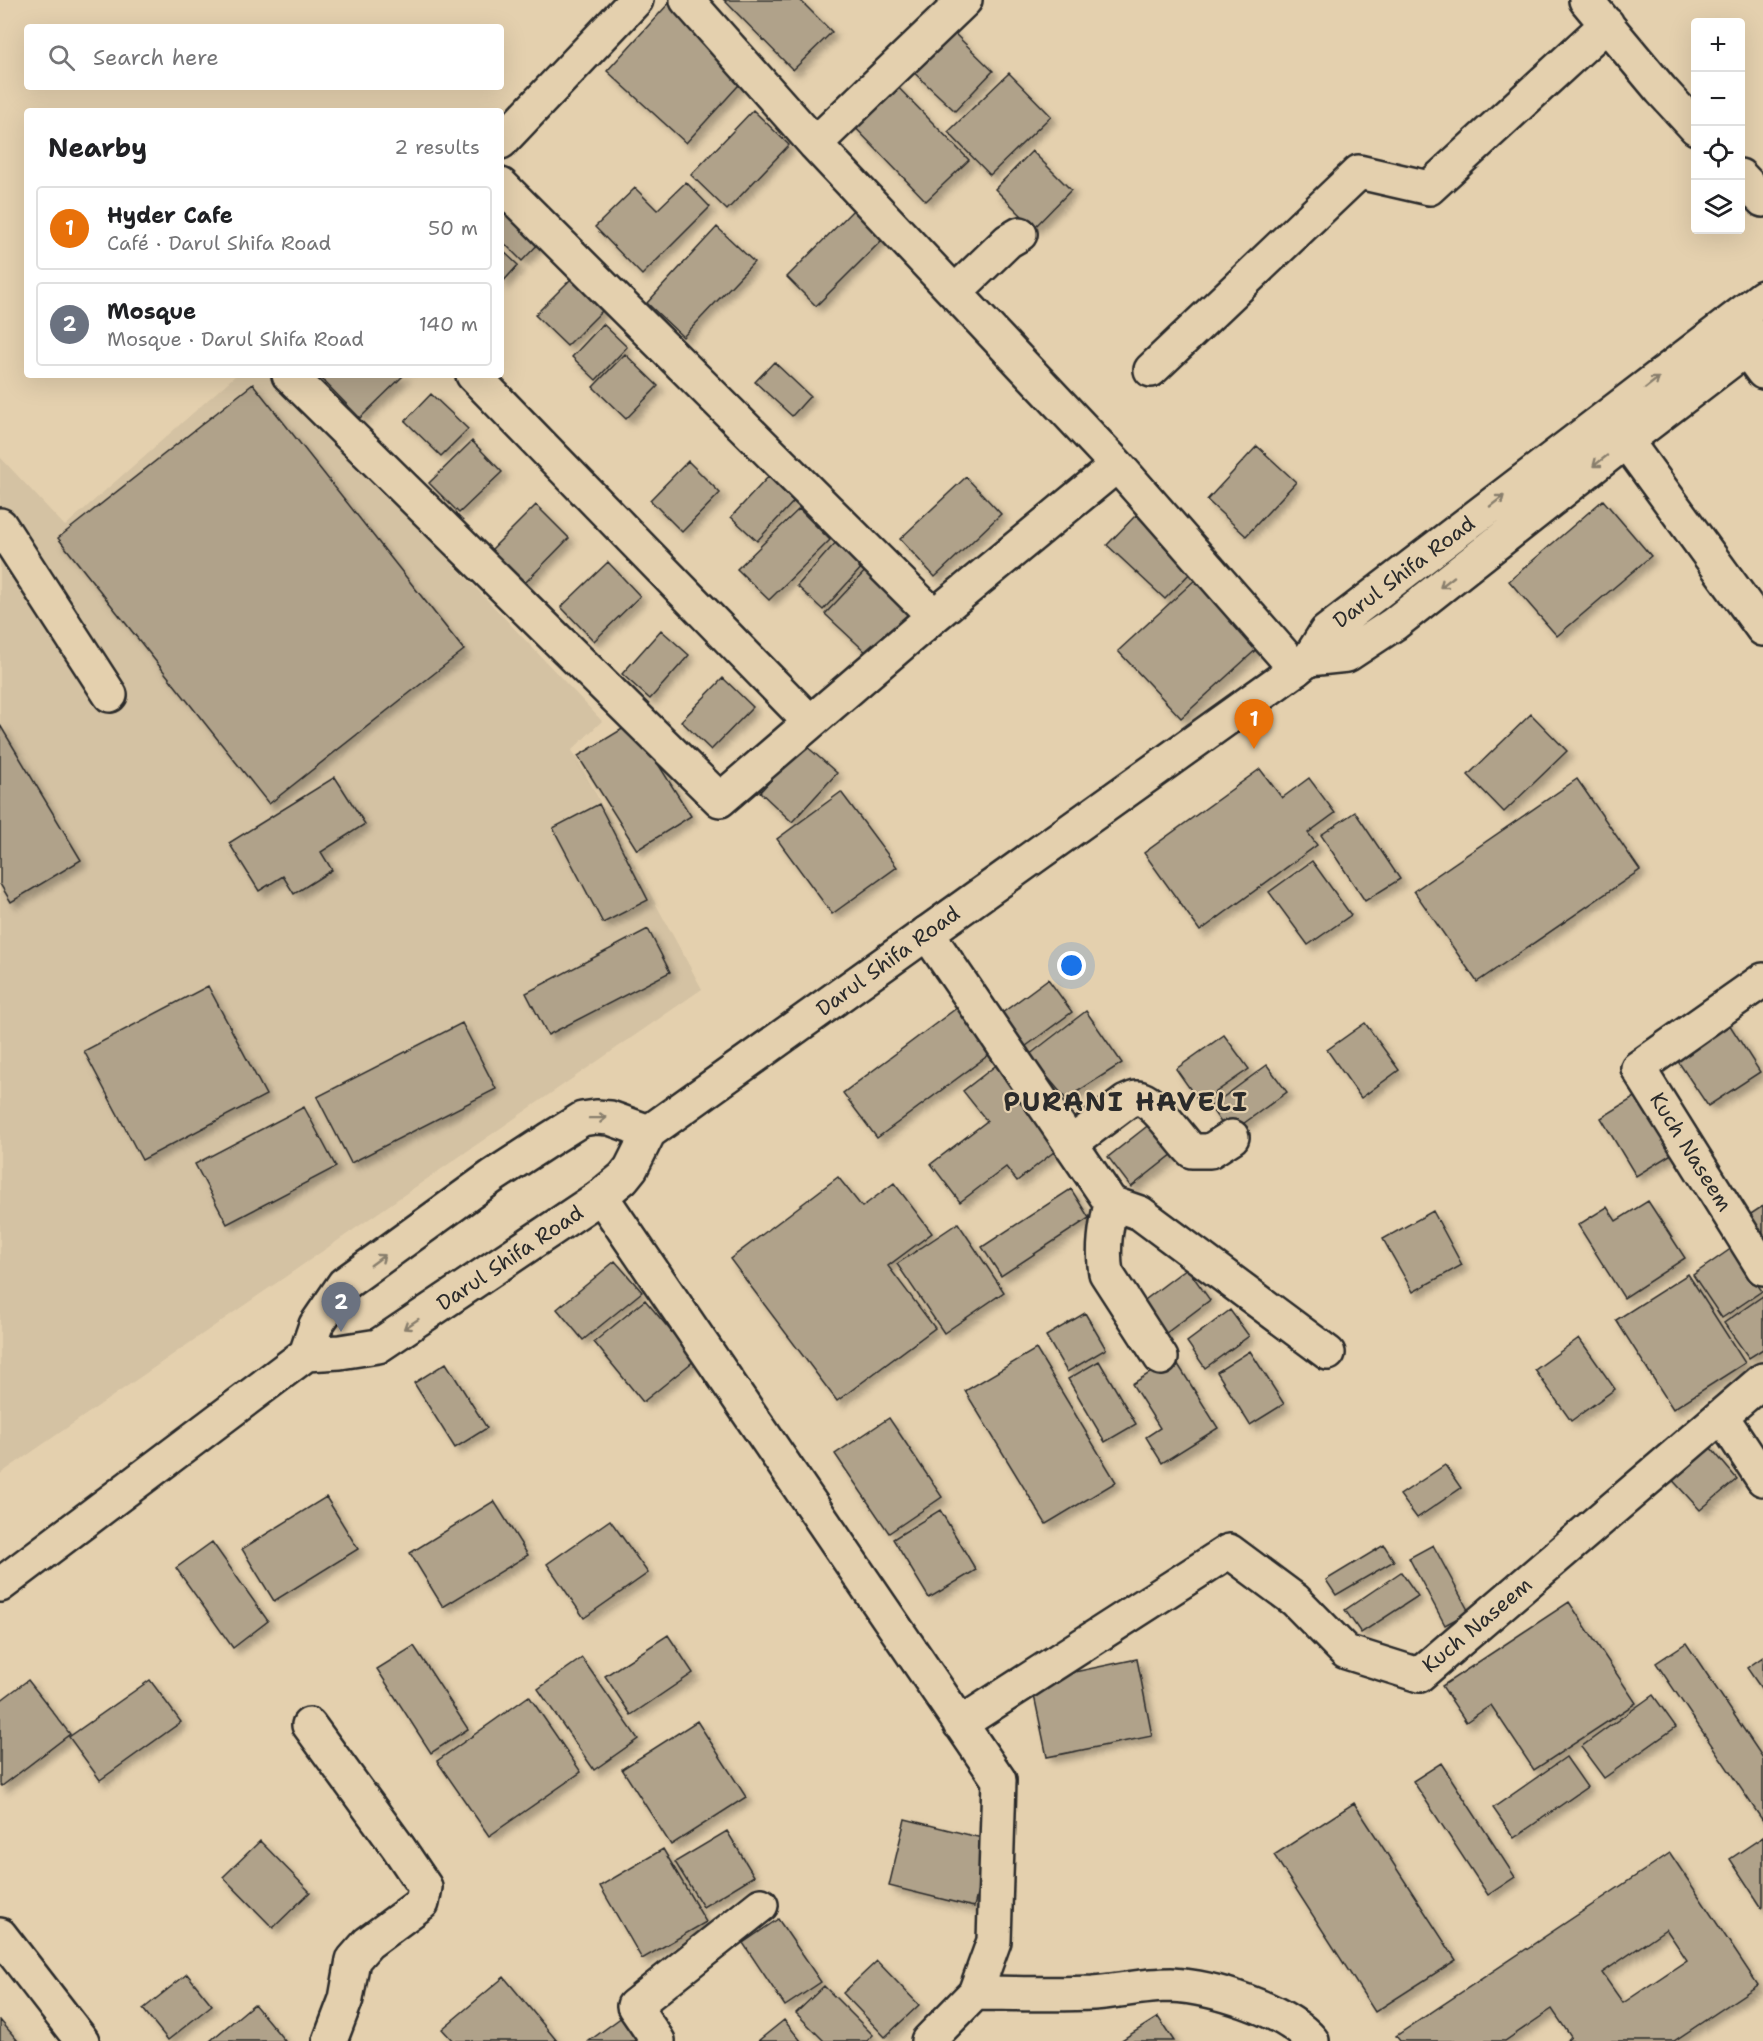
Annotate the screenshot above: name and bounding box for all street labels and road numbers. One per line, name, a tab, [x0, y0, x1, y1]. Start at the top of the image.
street label: Darul Shifa Road	[1327, 509, 1481, 635]
street label: Darul Shifa Road	[811, 899, 965, 1023]
street label: Kuch Naseem	[1643, 1087, 1739, 1217]
street label: Darul Shifa Road	[431, 1199, 589, 1317]
street label: Kuch Naseem	[1416, 1571, 1538, 1679]

